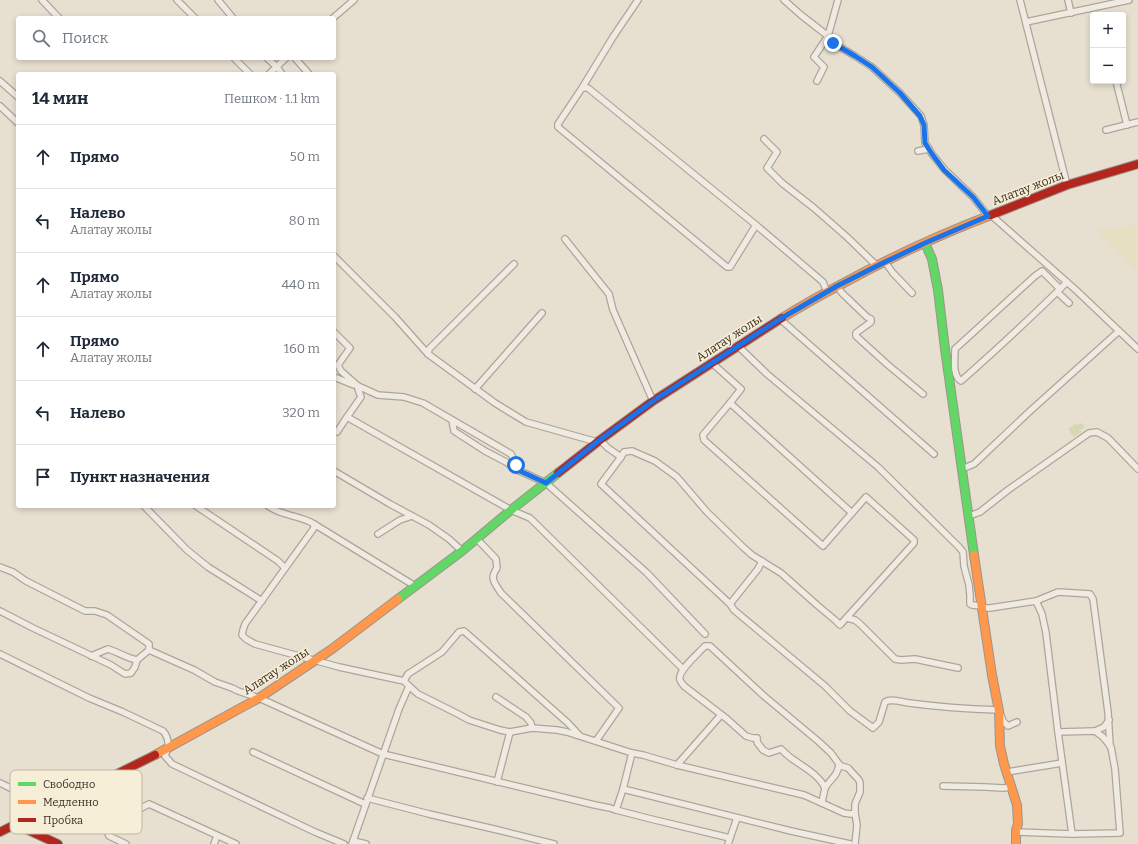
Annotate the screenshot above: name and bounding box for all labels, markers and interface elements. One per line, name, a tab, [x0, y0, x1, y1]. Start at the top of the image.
map controls	[1090, 12, 1126, 84]
button: +	[1090, 12, 1126, 48]
search box	[16, 16, 336, 60]
icon: search	[30, 27, 52, 49]
text: Поиск	[62, 29, 108, 47]
route end	[824, 34, 842, 52]
button: −	[1090, 48, 1126, 84]
text: 14 мин	[32, 88, 88, 109]
text: Пешком · 1.1 km	[224, 91, 320, 106]
icon: ahead	[32, 146, 54, 168]
text: Прямо	[70, 148, 119, 166]
text: 50 m	[290, 149, 320, 164]
street label: Алатау жолы	[990, 168, 1066, 208]
text: Налево	[70, 204, 125, 222]
icon: left	[32, 210, 54, 232]
text: 80 m	[289, 213, 320, 228]
text: Алатау жолы	[70, 222, 152, 237]
text: Прямо	[70, 268, 119, 286]
icon: ahead	[32, 274, 54, 296]
text: 440 m	[281, 277, 320, 292]
text: Алатау жолы	[70, 286, 152, 301]
street label: Алатау жолы	[693, 311, 765, 365]
text: Прямо	[70, 332, 119, 350]
icon: ahead	[32, 338, 54, 360]
text: 160 m	[284, 341, 320, 356]
text: Алатау жолы	[70, 350, 152, 365]
icon: left	[32, 402, 54, 424]
text: Налево	[70, 404, 125, 422]
text: 320 m	[282, 405, 320, 420]
route start	[507, 456, 525, 474]
icon: arrive	[32, 466, 54, 488]
text: Пункт назначения	[70, 468, 210, 486]
street label: Алатау жолы	[240, 644, 312, 698]
legend	[10, 770, 142, 834]
text: Свободно	[43, 778, 95, 791]
text: Медленно	[43, 796, 99, 809]
text: Пробка	[43, 814, 83, 827]

